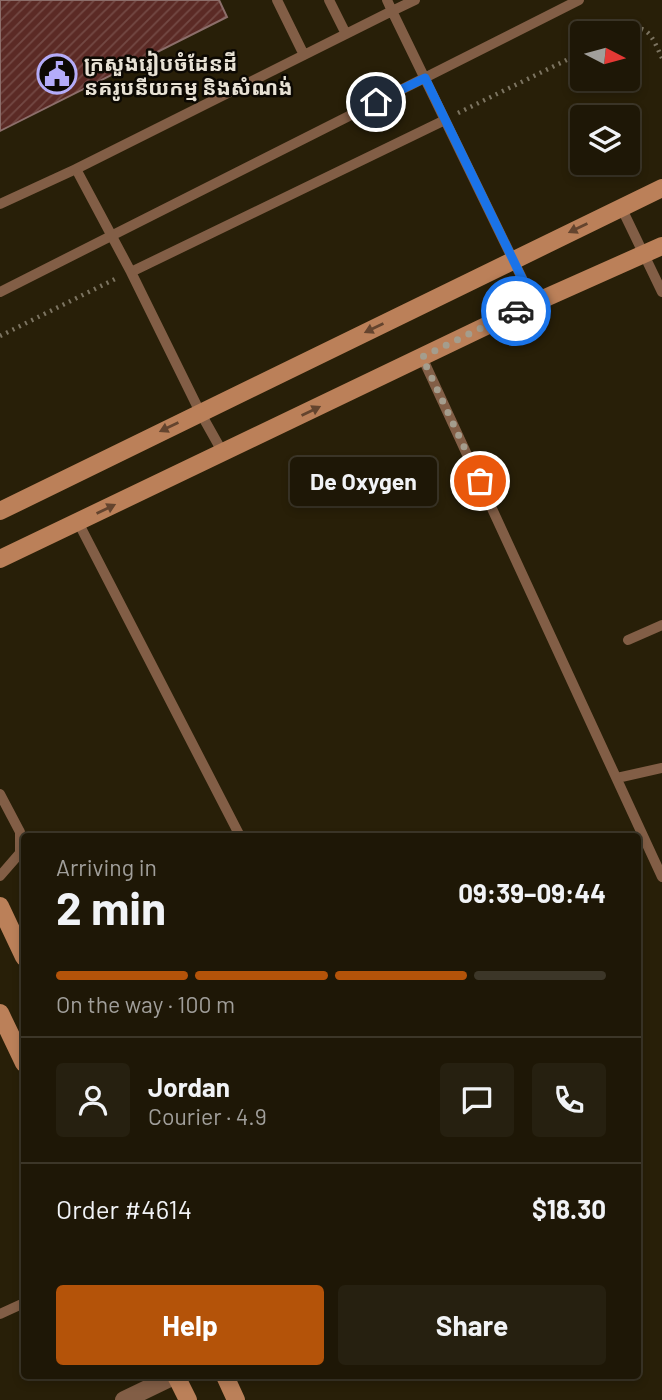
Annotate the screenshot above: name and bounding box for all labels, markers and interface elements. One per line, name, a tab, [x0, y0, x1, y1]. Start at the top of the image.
north arrow	[570, 21, 640, 91]
map controls	[570, 21, 640, 175]
place label: ក្រសួងរៀបចំដែនដី នគរូបនីយកម្ម និងសំណង់	[84, 50, 293, 101]
public building icon: ក្រសួងរៀបចំដែនដី នគរូបនីយកម្ម និងសំណង់	[36, 53, 78, 95]
pin	[346, 72, 406, 132]
icon: home	[357, 83, 395, 121]
button: layers	[570, 105, 640, 175]
one-way arrow	[568, 223, 588, 234]
courier	[481, 276, 551, 346]
icon: car	[497, 292, 535, 330]
one-way arrow	[364, 322, 384, 333]
one-way arrow	[301, 405, 321, 416]
one-way arrow	[159, 421, 179, 433]
pin	[450, 451, 510, 511]
callout: De Oxygen	[291, 456, 438, 505]
icon: bag	[461, 462, 499, 500]
text: De Oxygen	[310, 467, 417, 495]
one-way arrow	[96, 503, 116, 515]
text: Arriving in	[56, 853, 157, 881]
text: 09:39–09:44	[458, 877, 606, 908]
text: 2 min	[56, 879, 166, 934]
text: On the way · 100 m	[56, 990, 235, 1018]
button: person	[56, 1063, 130, 1137]
button: chat	[440, 1063, 514, 1137]
button: phone	[532, 1063, 606, 1137]
text: Jordan	[148, 1071, 230, 1102]
text: Courier · 4.9	[148, 1102, 267, 1130]
text: Order #4614	[56, 1193, 192, 1224]
text: $18.30	[532, 1193, 606, 1224]
button: Help	[56, 1285, 324, 1365]
button: Share	[338, 1285, 606, 1365]

